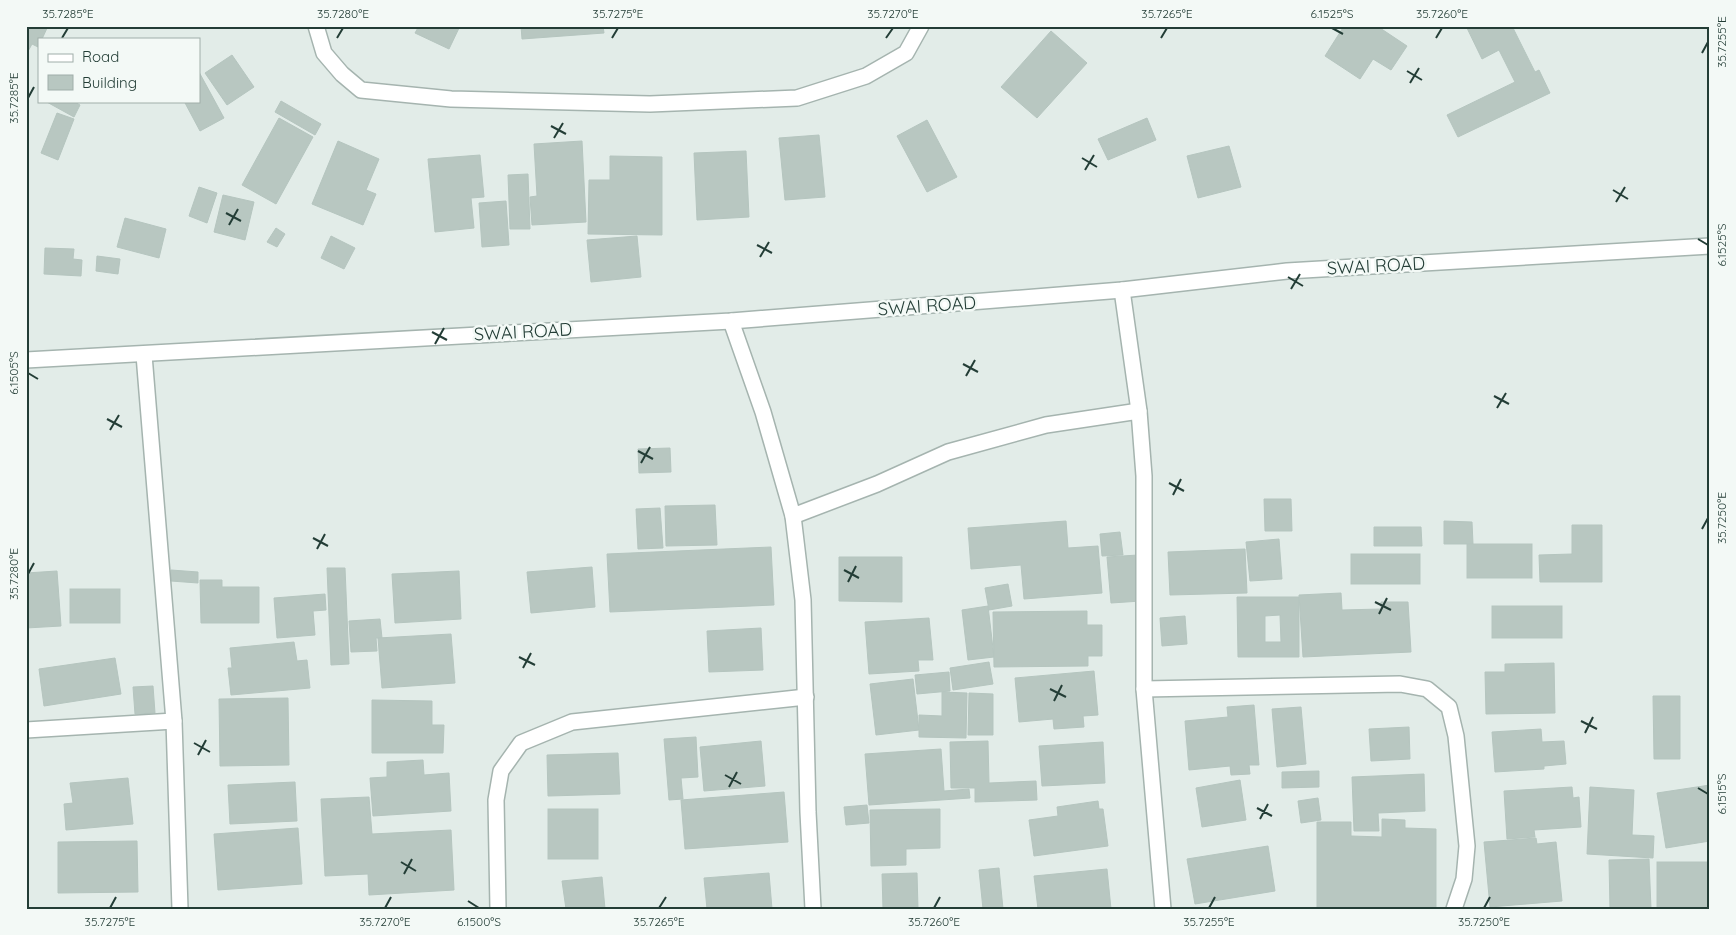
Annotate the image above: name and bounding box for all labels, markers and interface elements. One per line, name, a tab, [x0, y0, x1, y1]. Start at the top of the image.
text: 35.7285°E	[42, 6, 94, 21]
text: 35.7280°E	[317, 6, 369, 21]
text: 35.7275°E	[593, 6, 644, 21]
text: 35.7270°E	[867, 6, 919, 21]
text: 35.7265°E	[1141, 6, 1193, 21]
text: 6.1525°S	[1310, 6, 1354, 21]
text: 35.7260°E	[1416, 6, 1468, 21]
text: 35.7255°E	[1714, 16, 1729, 68]
legend	[38, 38, 200, 102]
text: Road	[82, 47, 119, 66]
text: 35.7285°E	[6, 72, 21, 124]
text: Building	[82, 73, 137, 92]
text: 6.1525°S	[1714, 223, 1729, 267]
street label: SWAI ROAD	[1326, 251, 1426, 280]
street label: SWAI ROAD	[877, 291, 977, 320]
street label: SWAI ROAD	[473, 317, 573, 346]
text: 6.1505°S	[6, 351, 21, 395]
text: 35.7250°E	[1714, 492, 1729, 544]
text: 35.7280°E	[6, 548, 21, 600]
text: 6.1515°S	[1714, 773, 1729, 814]
text: 35.7275°E	[85, 914, 136, 929]
text: 35.7270°E	[359, 914, 411, 929]
text: 6.1500°S	[457, 914, 501, 929]
text: 35.7265°E	[633, 914, 685, 929]
text: 35.7260°E	[908, 914, 960, 929]
text: 35.7255°E	[1183, 914, 1235, 929]
text: 35.7250°E	[1458, 914, 1510, 929]

